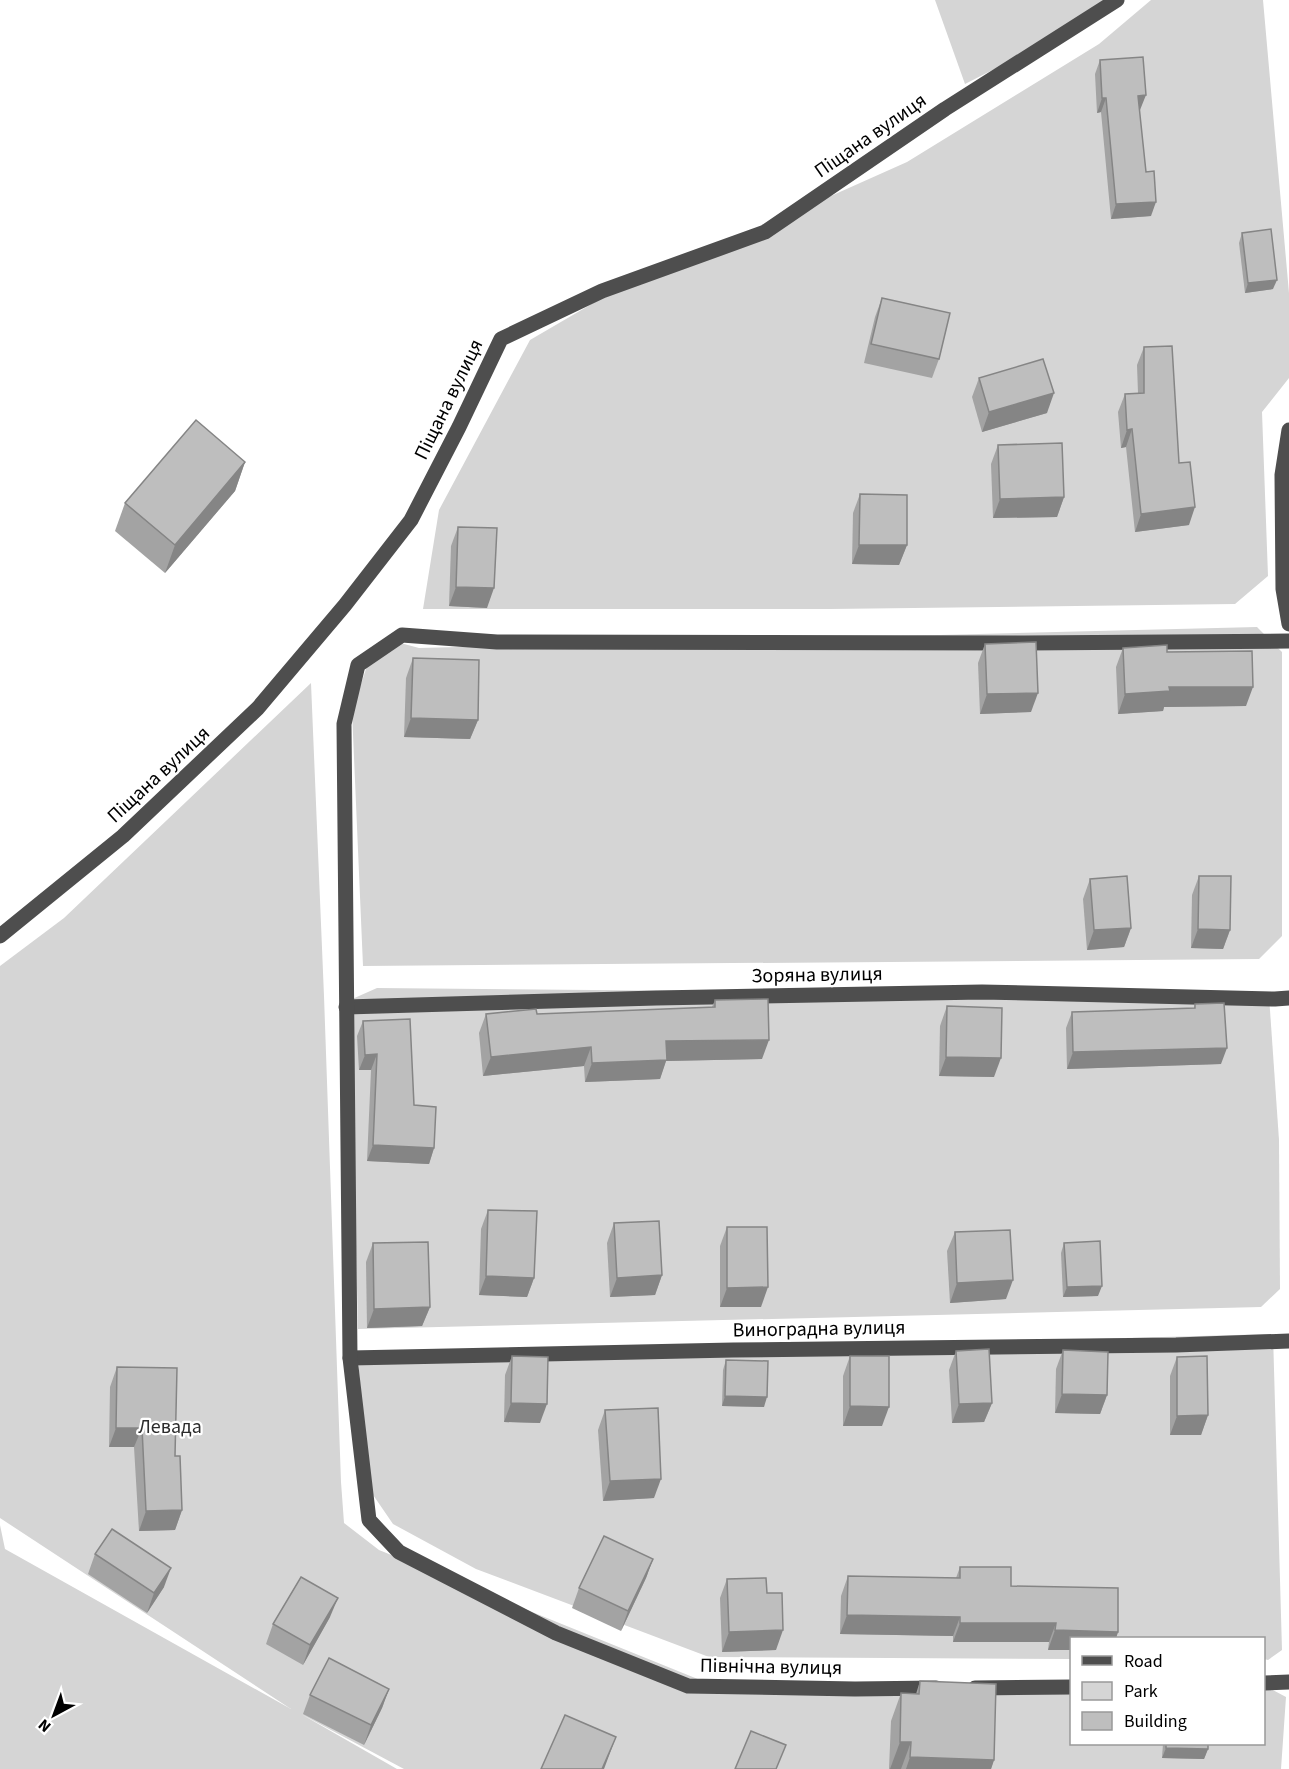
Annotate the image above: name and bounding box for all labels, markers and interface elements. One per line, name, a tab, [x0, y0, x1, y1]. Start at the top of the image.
street label: Піщана вулиця	[809, 87, 932, 185]
street label: Піщана вулиця	[408, 334, 490, 465]
street label: Піщана вулиця	[101, 720, 216, 830]
street label: Зоряна вулиця	[751, 960, 883, 990]
street label: Виноградна вулиця	[732, 1313, 906, 1345]
park label: Левада	[138, 1413, 202, 1441]
legend	[1070, 1637, 1265, 1745]
text: Road	[1124, 1649, 1163, 1674]
street label: Північна вулиця	[700, 1652, 842, 1682]
text: Park	[1124, 1679, 1158, 1704]
north arrow	[24, 1685, 84, 1745]
text: Building	[1124, 1709, 1187, 1734]
text: N	[34, 1714, 56, 1737]

